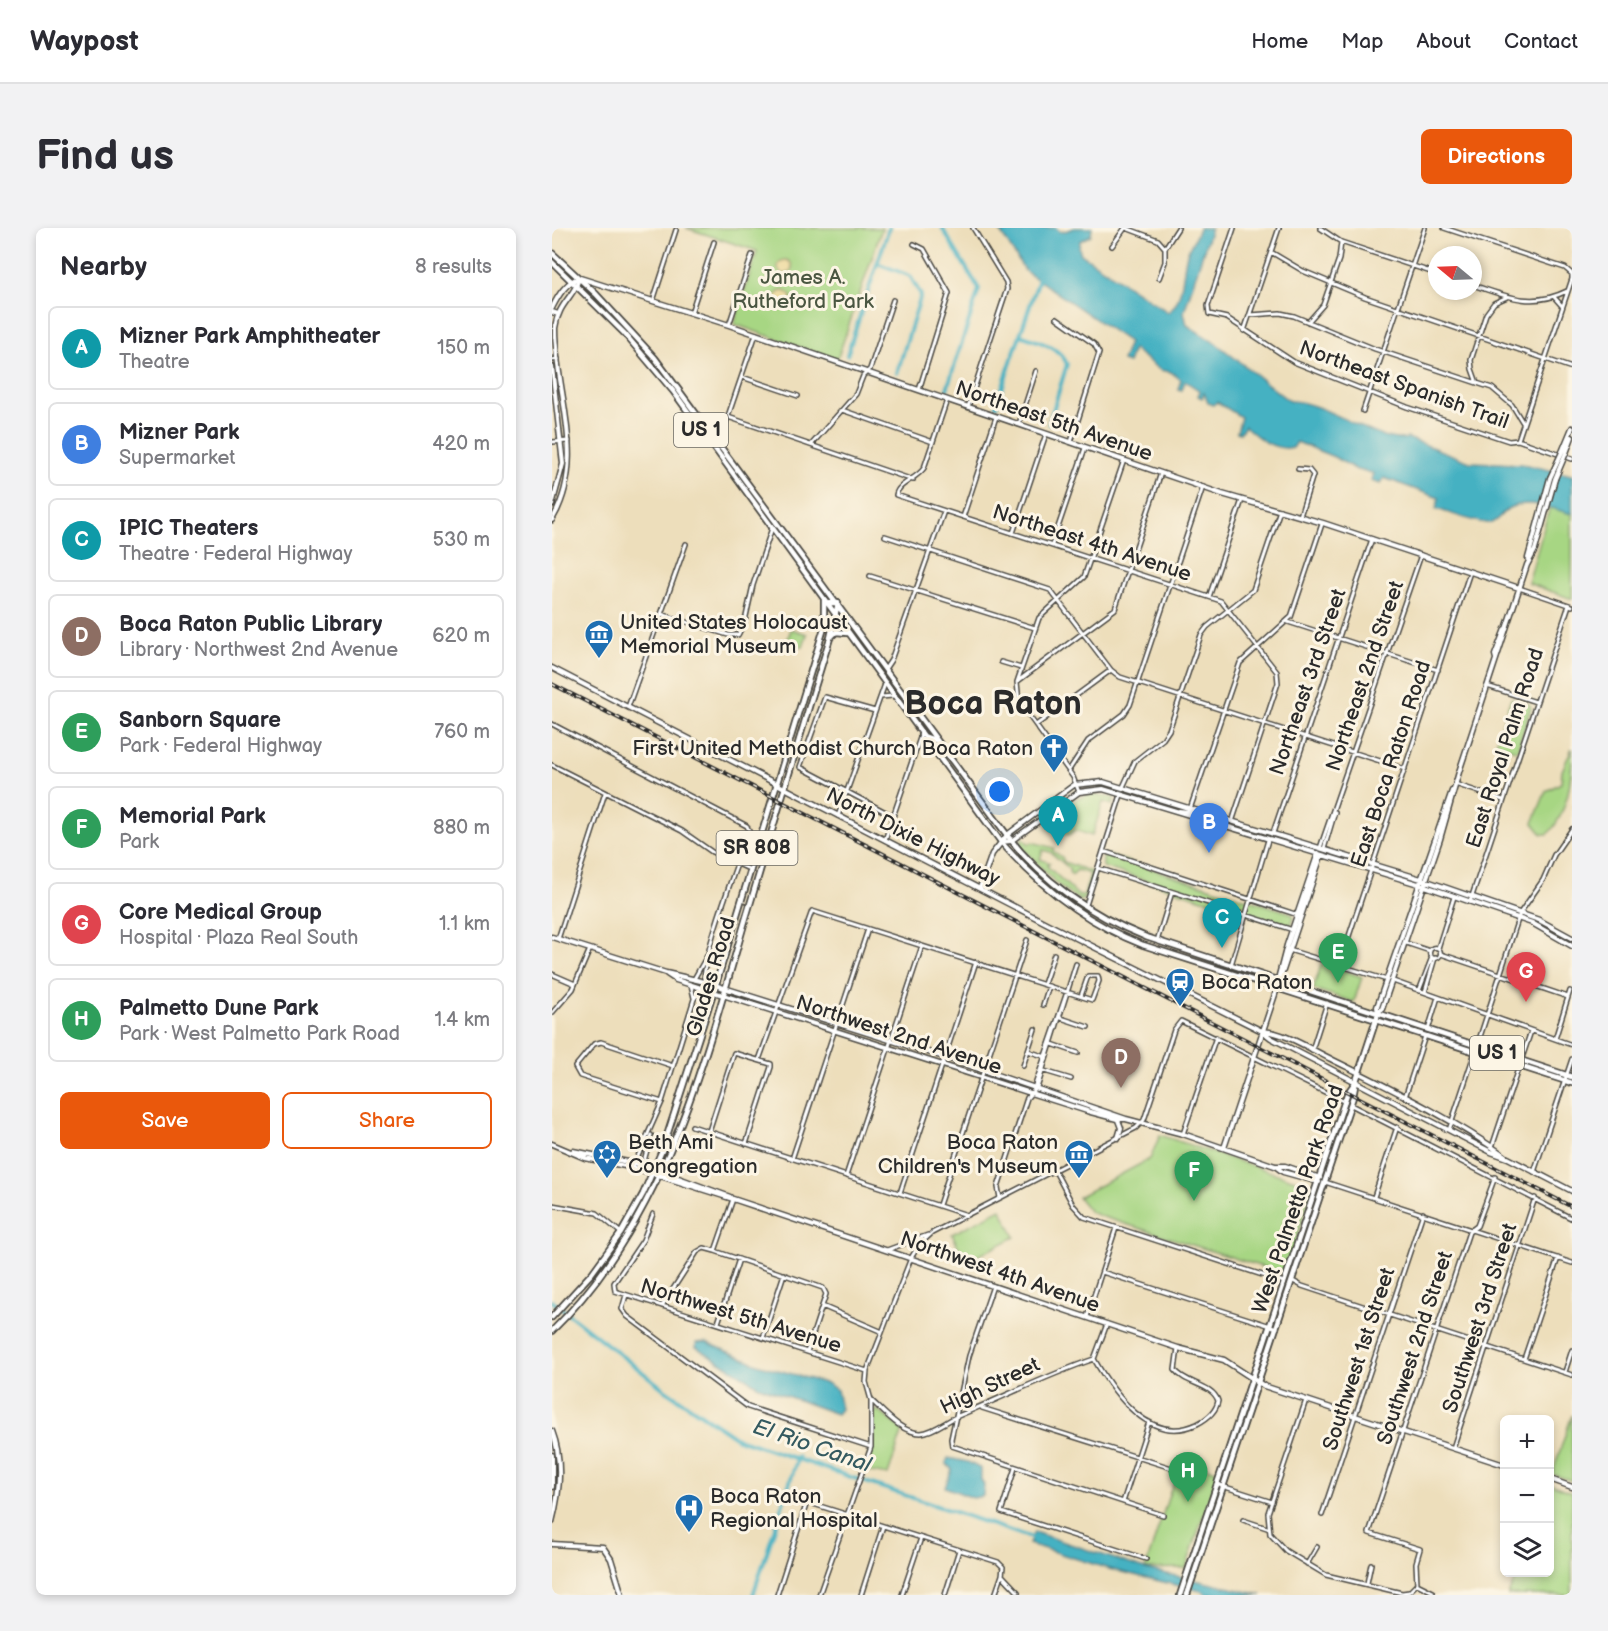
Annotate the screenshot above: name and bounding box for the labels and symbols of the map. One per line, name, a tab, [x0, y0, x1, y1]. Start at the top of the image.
north arrow	[1428, 246, 1482, 300]
park label: James A. Rutheford Park	[732, 265, 875, 314]
street label: Northeast Spanish Trail	[1296, 335, 1512, 435]
street label: Northeast 5th Avenue	[952, 376, 1156, 466]
road number: US 1	[674, 413, 728, 447]
street label: Northeast 4th Avenue	[989, 499, 1195, 587]
street label: Northeast 2nd Street	[1321, 577, 1409, 774]
street label: Northeast 3rd Street	[1264, 585, 1352, 778]
place label: United States Holocaust Memorial Museum	[620, 610, 848, 659]
museum icon: United States Holocaust Memorial Museum	[583, 618, 615, 660]
street label: East Royal Palm Road	[1461, 645, 1549, 851]
street label: East Boca Raton Road	[1346, 657, 1436, 871]
district label: Boca Raton	[904, 684, 1082, 724]
church icon: First United Methodist Church Boca Raton	[1038, 732, 1070, 774]
place label: First United Methodist Church Boca Raton	[632, 736, 1033, 761]
your location	[985, 777, 1014, 806]
street label: North Dixie Highway	[822, 782, 1004, 892]
pin: A	[1038, 796, 1078, 846]
pin: B	[1190, 804, 1228, 853]
road number: SR 808	[716, 831, 798, 865]
pin: C	[1202, 898, 1242, 948]
street label: Glades Road	[681, 914, 741, 1040]
pin: E	[1318, 934, 1358, 983]
pin: G	[1506, 952, 1546, 1002]
station icon: Boca Raton	[1164, 966, 1196, 1008]
place label: Boca Raton	[1201, 970, 1312, 995]
street label: Northwest 2nd Avenue	[793, 990, 1005, 1080]
road number: US 1	[1470, 1036, 1524, 1070]
pin: D	[1102, 1038, 1140, 1088]
street label: West Palmetto Park Road	[1247, 1081, 1349, 1317]
place label: Beth Ami Congregation	[628, 1130, 758, 1179]
place label: Boca Raton Children's Museum	[878, 1130, 1058, 1179]
synagogue icon: Beth Ami Congregation	[591, 1138, 623, 1180]
museum icon: Boca Raton Children's Museum	[1063, 1138, 1095, 1180]
pin: F	[1174, 1152, 1214, 1201]
street label: Southwest 3rd Street	[1438, 1219, 1523, 1416]
street label: Northwest 4th Avenue	[897, 1226, 1103, 1318]
street label: Southwest 2nd Street	[1372, 1248, 1458, 1448]
street label: Southwest 1st Street	[1318, 1264, 1401, 1454]
street label: Northwest 5th Avenue	[638, 1274, 844, 1358]
street label: High Street	[936, 1352, 1044, 1420]
water label: El Rio Canal	[750, 1413, 875, 1479]
pin: H	[1168, 1452, 1208, 1502]
place label: Boca Raton Regional Hospital	[710, 1484, 878, 1533]
hospital icon: Boca Raton Regional Hospital	[673, 1492, 705, 1534]

